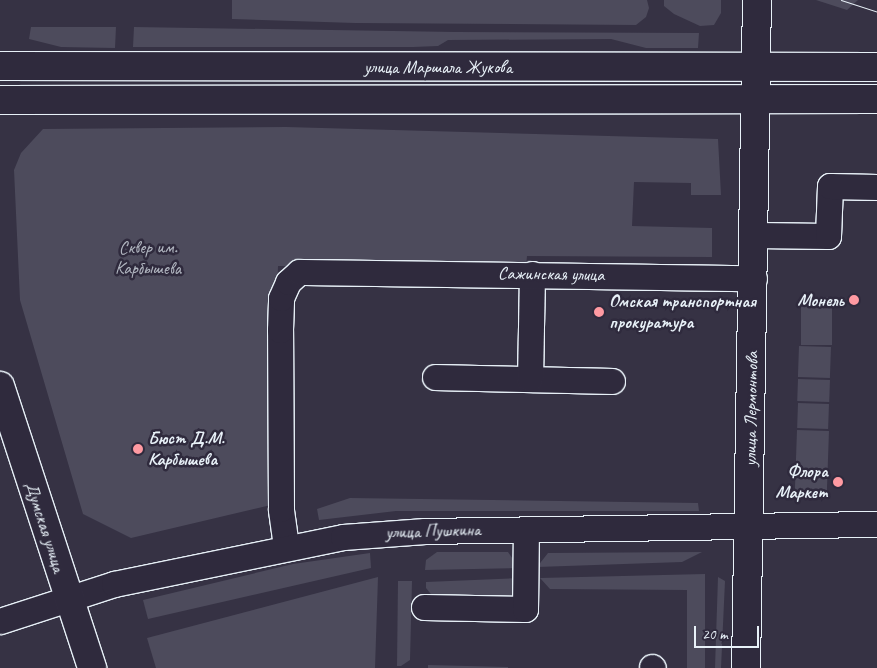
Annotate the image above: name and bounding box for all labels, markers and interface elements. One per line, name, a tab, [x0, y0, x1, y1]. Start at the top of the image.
street label: улица Маршала Жукова	[364, 56, 512, 78]
park label: Сквер им. Карбышева	[115, 237, 181, 280]
street label: Сажинская улица	[497, 262, 605, 286]
place label: Монель	[797, 289, 844, 311]
place label: Омская транспортная прокуратура	[609, 291, 756, 334]
marker: Монель	[848, 294, 860, 306]
marker: Омская транспортная прокуратура	[593, 306, 605, 318]
street label: улица Лермонтова	[739, 351, 763, 467]
place label: Бюст Д.М. Карбышева	[148, 428, 223, 470]
marker: Бюст Д.М. Карбышева	[132, 443, 144, 455]
place label: Флора Маркет	[775, 461, 828, 504]
marker: Флора Маркет	[832, 476, 844, 488]
street label: Думская улица	[20, 479, 70, 575]
street label: улица Пушкина	[385, 519, 481, 543]
scale bar	[697, 616, 762, 648]
text: 20 m	[702, 625, 728, 644]

